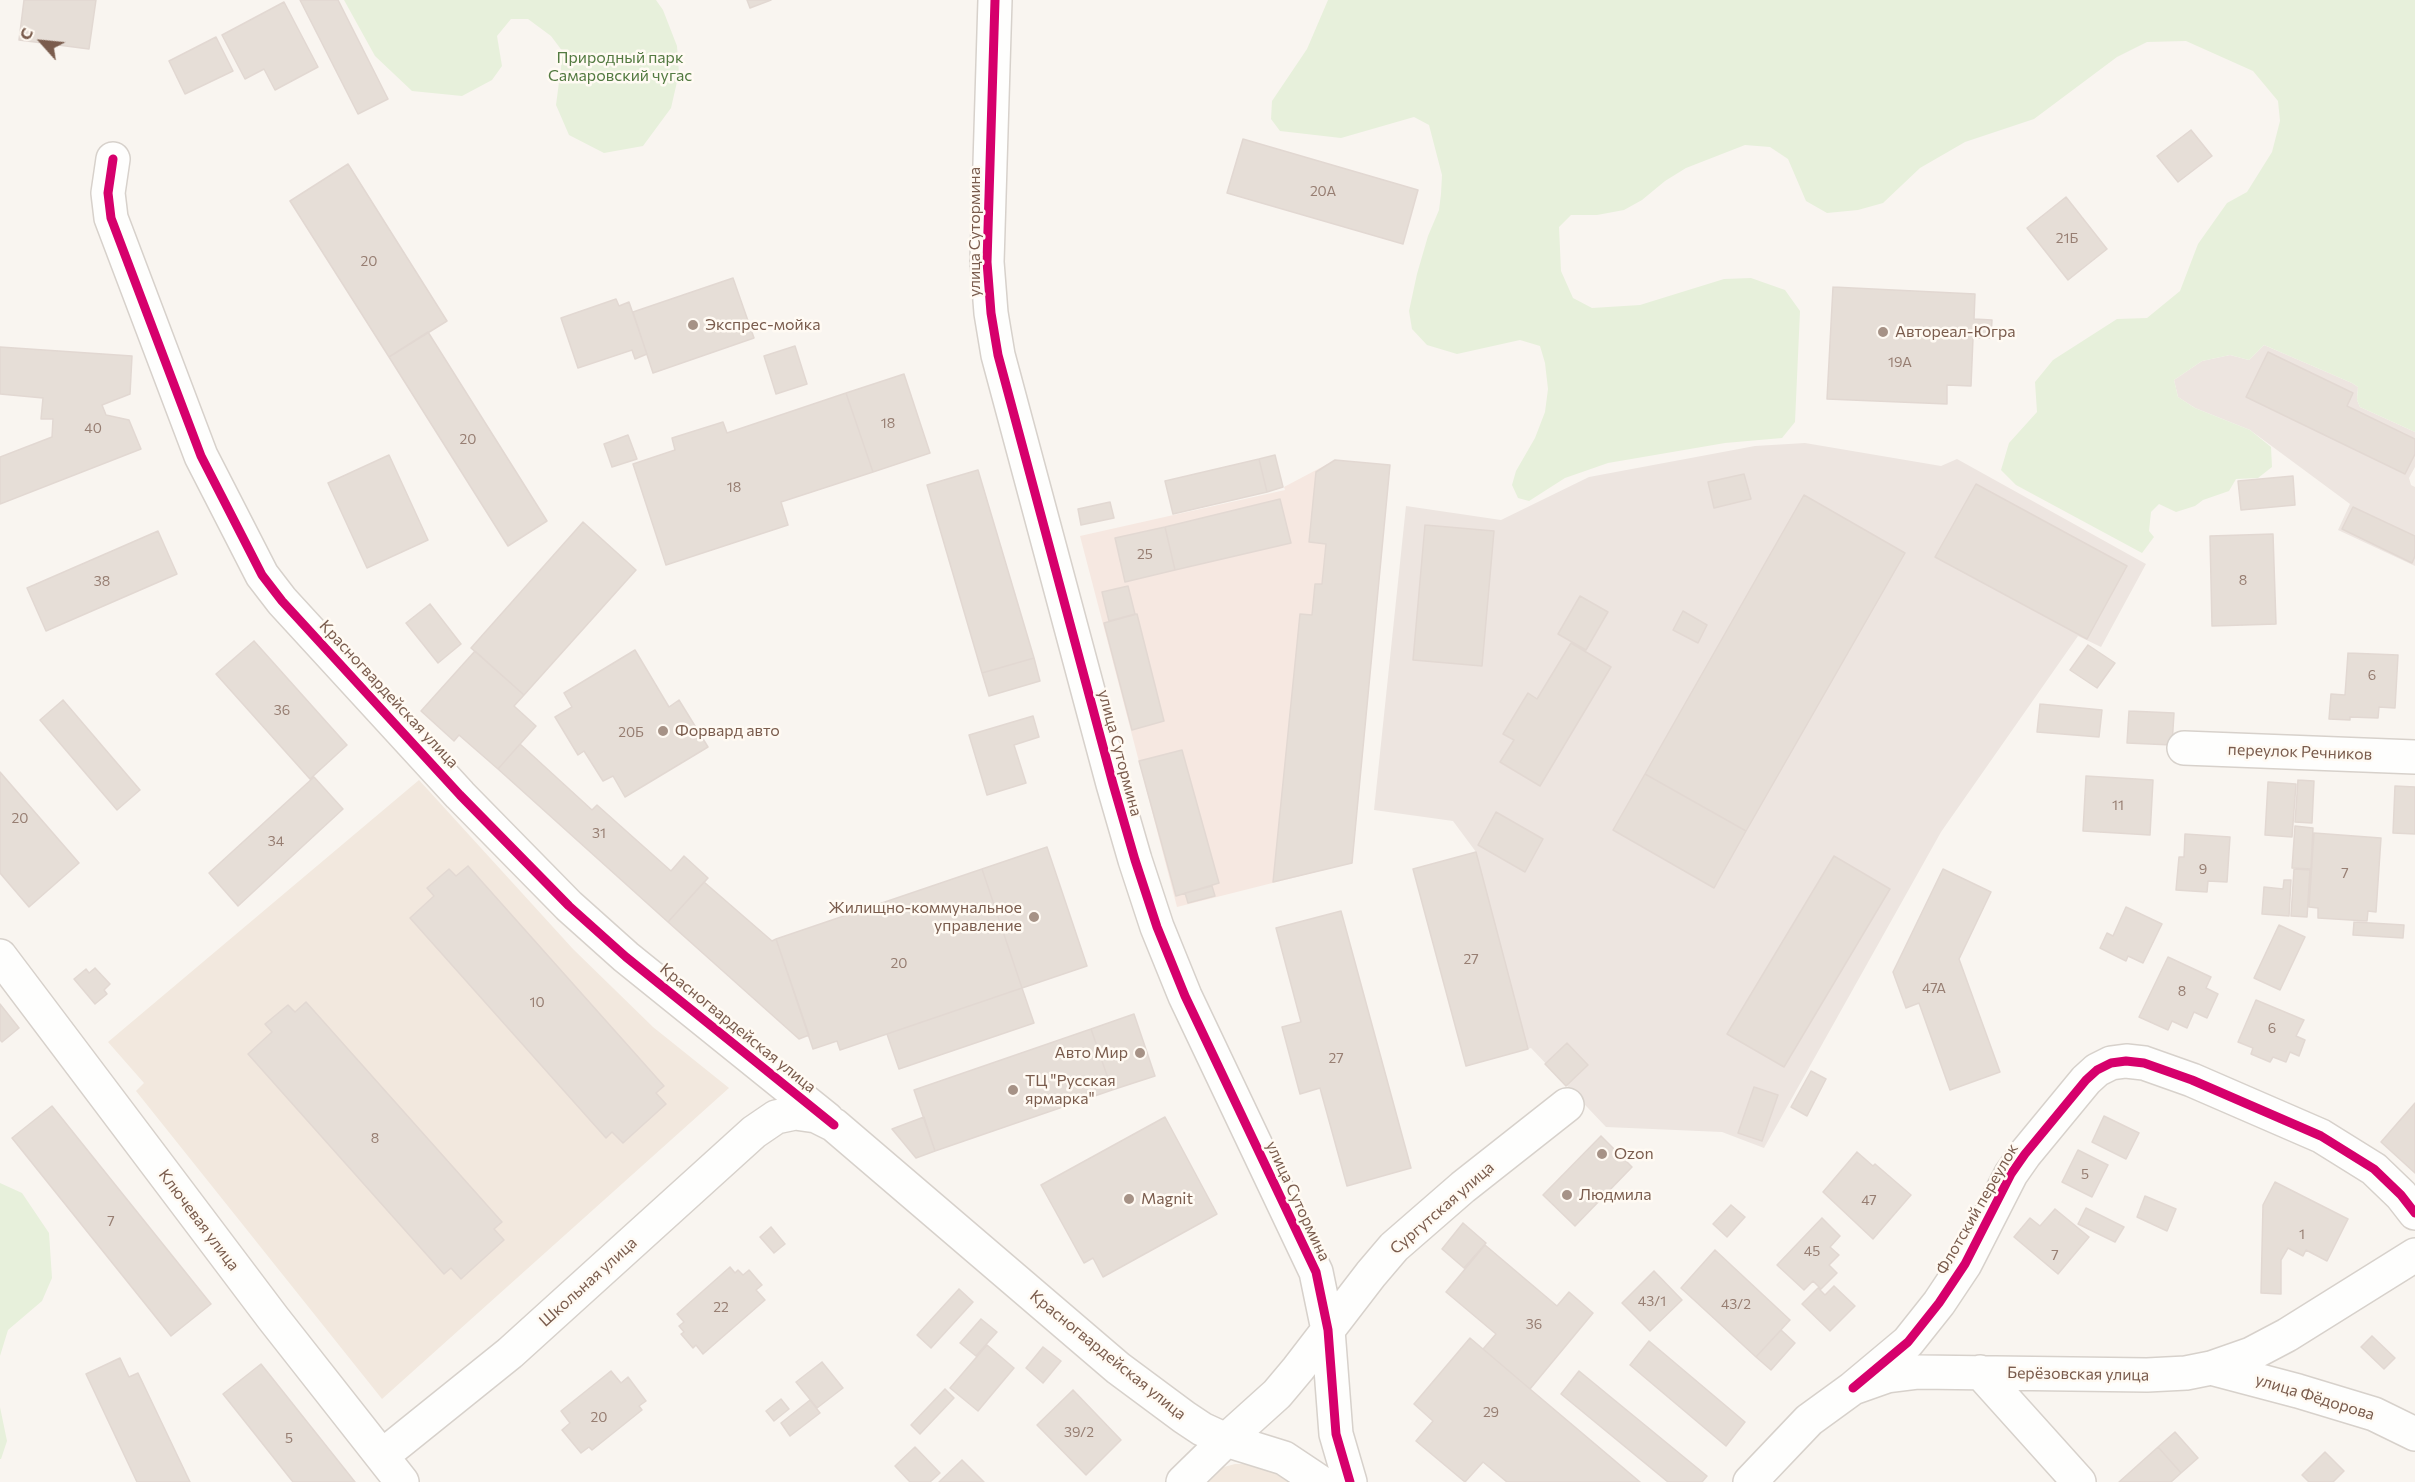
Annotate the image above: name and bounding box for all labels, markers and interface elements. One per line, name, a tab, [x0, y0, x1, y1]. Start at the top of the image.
north arrow	[12, 12, 72, 72]
text: С	[15, 24, 36, 43]
park label: Природный парк Самаровский чугас	[548, 48, 692, 86]
street label: улица Сутормина	[965, 167, 985, 297]
house number: 20А	[1310, 183, 1336, 199]
house number: 21Б	[2056, 230, 2078, 246]
house number: 20	[361, 253, 377, 269]
place label: Экспрес-мойка	[705, 315, 821, 335]
marker: Экспрес-мойка	[686, 318, 700, 332]
place label: Автореал-Югра	[1895, 322, 2016, 342]
marker: Автореал-Югра	[1876, 325, 1890, 339]
house number: 19А	[1888, 354, 1912, 370]
house number: 18	[881, 415, 895, 431]
house number: 40	[84, 420, 102, 436]
house number: 20	[460, 431, 476, 447]
house number: 18	[727, 479, 741, 495]
house number: 25	[1137, 546, 1153, 562]
house number: 8	[2239, 572, 2247, 588]
house number: 38	[94, 573, 110, 589]
street label: Красногвардейская улица	[315, 616, 463, 772]
house number: 6	[2368, 667, 2376, 683]
street label: улица Сутормина	[1094, 688, 1146, 818]
house number: 36	[274, 702, 290, 718]
place label: Форвард авто	[675, 721, 780, 741]
house number: 20Б	[618, 724, 644, 740]
marker: Форвард авто	[656, 724, 670, 738]
street label: переулок Речников	[2227, 740, 2373, 764]
house number: 11	[2112, 797, 2124, 813]
house number: 20	[12, 810, 28, 826]
house number: 31	[592, 825, 606, 841]
house number: 34	[268, 833, 284, 849]
house number: 9	[2199, 861, 2207, 877]
house number: 7	[2341, 865, 2349, 881]
place label: Жилищно-коммунальное управление	[828, 898, 1022, 936]
marker: Жилищно-коммунальное управление	[1027, 910, 1041, 924]
house number: 27	[1463, 951, 1479, 967]
house number: 20	[891, 955, 907, 971]
street label: Красногвардейская улица	[656, 959, 820, 1097]
house number: 47А	[1922, 980, 1946, 996]
house number: 8	[2178, 983, 2186, 999]
house number: 10	[529, 994, 545, 1010]
house number: 6	[2268, 1020, 2276, 1036]
place label: Авто Мир	[1055, 1043, 1128, 1063]
marker: Авто Мир	[1133, 1046, 1147, 1060]
house number: 27	[1328, 1050, 1344, 1066]
place label: ТЦ "Русская ярмарка"	[1025, 1071, 1116, 1109]
marker: ТЦ "Русская ярмарка"	[1006, 1083, 1020, 1097]
house number: 8	[371, 1130, 379, 1146]
street label: улица Сутормина	[1262, 1138, 1334, 1264]
street label: Флотский переулок	[1932, 1140, 2022, 1278]
place label: Ozon	[1614, 1144, 1654, 1164]
marker: Ozon	[1595, 1147, 1609, 1161]
street label: Сургутская улица	[1386, 1158, 1498, 1258]
street label: Ключевая улица	[155, 1165, 243, 1275]
house number: 5	[2081, 1166, 2089, 1182]
place label: Людмила	[1579, 1185, 1651, 1205]
marker: Людмила	[1560, 1188, 1574, 1202]
place label: Magnit	[1141, 1189, 1193, 1209]
marker: Magnit	[1122, 1192, 1136, 1206]
house number: 47	[1861, 1192, 1877, 1208]
house number: 7	[107, 1213, 115, 1229]
house number: 1	[2299, 1226, 2305, 1242]
street label: Школьная улица	[535, 1233, 641, 1331]
house number: 45	[1804, 1243, 1820, 1259]
house number: 7	[2051, 1247, 2059, 1263]
street label: Красногвардейская улица	[1026, 1286, 1190, 1424]
house number: 43/1	[1638, 1293, 1666, 1309]
house number: 43/2	[1721, 1296, 1751, 1312]
house number: 22	[713, 1299, 729, 1315]
house number: 36	[1526, 1316, 1542, 1332]
street label: Берёзовская улица	[2007, 1363, 2149, 1385]
street label: улица Фёдорова	[2253, 1370, 2377, 1424]
house number: 29	[1483, 1404, 1499, 1420]
house number: 20	[591, 1409, 607, 1425]
house number: 39/2	[1064, 1424, 1094, 1440]
house number: 5	[285, 1430, 293, 1446]

